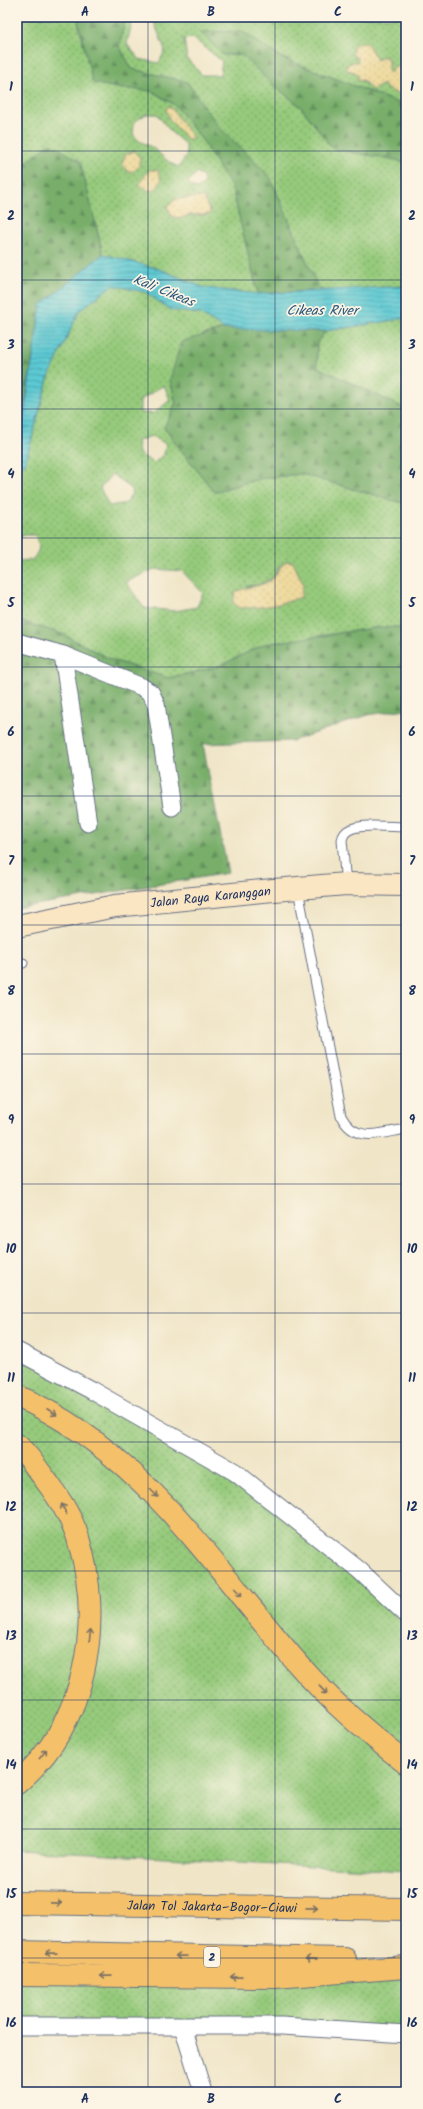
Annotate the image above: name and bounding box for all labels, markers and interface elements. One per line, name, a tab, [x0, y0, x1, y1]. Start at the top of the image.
text: A	[81, 2, 89, 23]
text: B	[207, 2, 215, 23]
text: C	[334, 2, 342, 23]
text: 1	[9, 77, 13, 98]
text: 1	[410, 77, 414, 98]
text: 2	[7, 206, 15, 227]
text: 2	[408, 206, 416, 227]
water label: Kali Cikeas	[130, 269, 199, 314]
water label: Cikeas River	[286, 300, 361, 322]
text: 3	[6, 335, 15, 356]
text: 3	[407, 335, 416, 356]
text: 4	[7, 464, 15, 485]
text: 4	[408, 464, 416, 485]
text: 5	[7, 593, 16, 614]
text: 5	[408, 593, 417, 614]
text: 6	[7, 722, 15, 743]
text: 6	[408, 722, 416, 743]
text: 7	[8, 851, 15, 872]
text: 7	[409, 851, 416, 872]
street label: Jalan Raya Karanggan	[149, 881, 272, 914]
text: 8	[7, 981, 15, 1002]
text: 8	[408, 981, 416, 1002]
text: 9	[8, 1110, 15, 1131]
text: 9	[409, 1110, 416, 1131]
text: 10	[6, 1239, 17, 1260]
text: 10	[407, 1239, 418, 1260]
text: 11	[7, 1368, 15, 1389]
text: 11	[408, 1368, 416, 1389]
one-way arrow	[46, 1409, 58, 1417]
one-way arrow	[149, 1488, 158, 1498]
text: 12	[5, 1497, 17, 1518]
text: 12	[406, 1497, 418, 1518]
one-way arrow	[60, 1504, 67, 1516]
one-way arrow	[234, 1586, 243, 1597]
text: 13	[5, 1626, 17, 1647]
text: 13	[406, 1626, 418, 1647]
one-way arrow	[86, 1629, 93, 1642]
one-way arrow	[318, 1685, 328, 1695]
one-way arrow	[39, 1749, 48, 1759]
text: 14	[5, 1755, 17, 1776]
text: 14	[406, 1755, 418, 1776]
text: 15	[6, 1884, 18, 1905]
text: 15	[407, 1884, 419, 1905]
street label: Jalan Tol Jakarta–Bogor–Ciawi	[127, 1896, 298, 1919]
one-way arrow	[49, 1899, 62, 1907]
one-way arrow	[305, 1904, 318, 1912]
road number: 2	[204, 1947, 220, 1967]
one-way arrow	[45, 1949, 58, 1957]
one-way arrow	[175, 1952, 188, 1960]
one-way arrow	[305, 1955, 318, 1963]
one-way arrow	[100, 1972, 113, 1979]
one-way arrow	[230, 1973, 243, 1981]
text: 16	[6, 2013, 16, 2034]
text: 16	[407, 2013, 417, 2034]
text: A	[81, 2089, 89, 2109]
text: B	[207, 2089, 215, 2109]
text: C	[334, 2089, 342, 2109]

